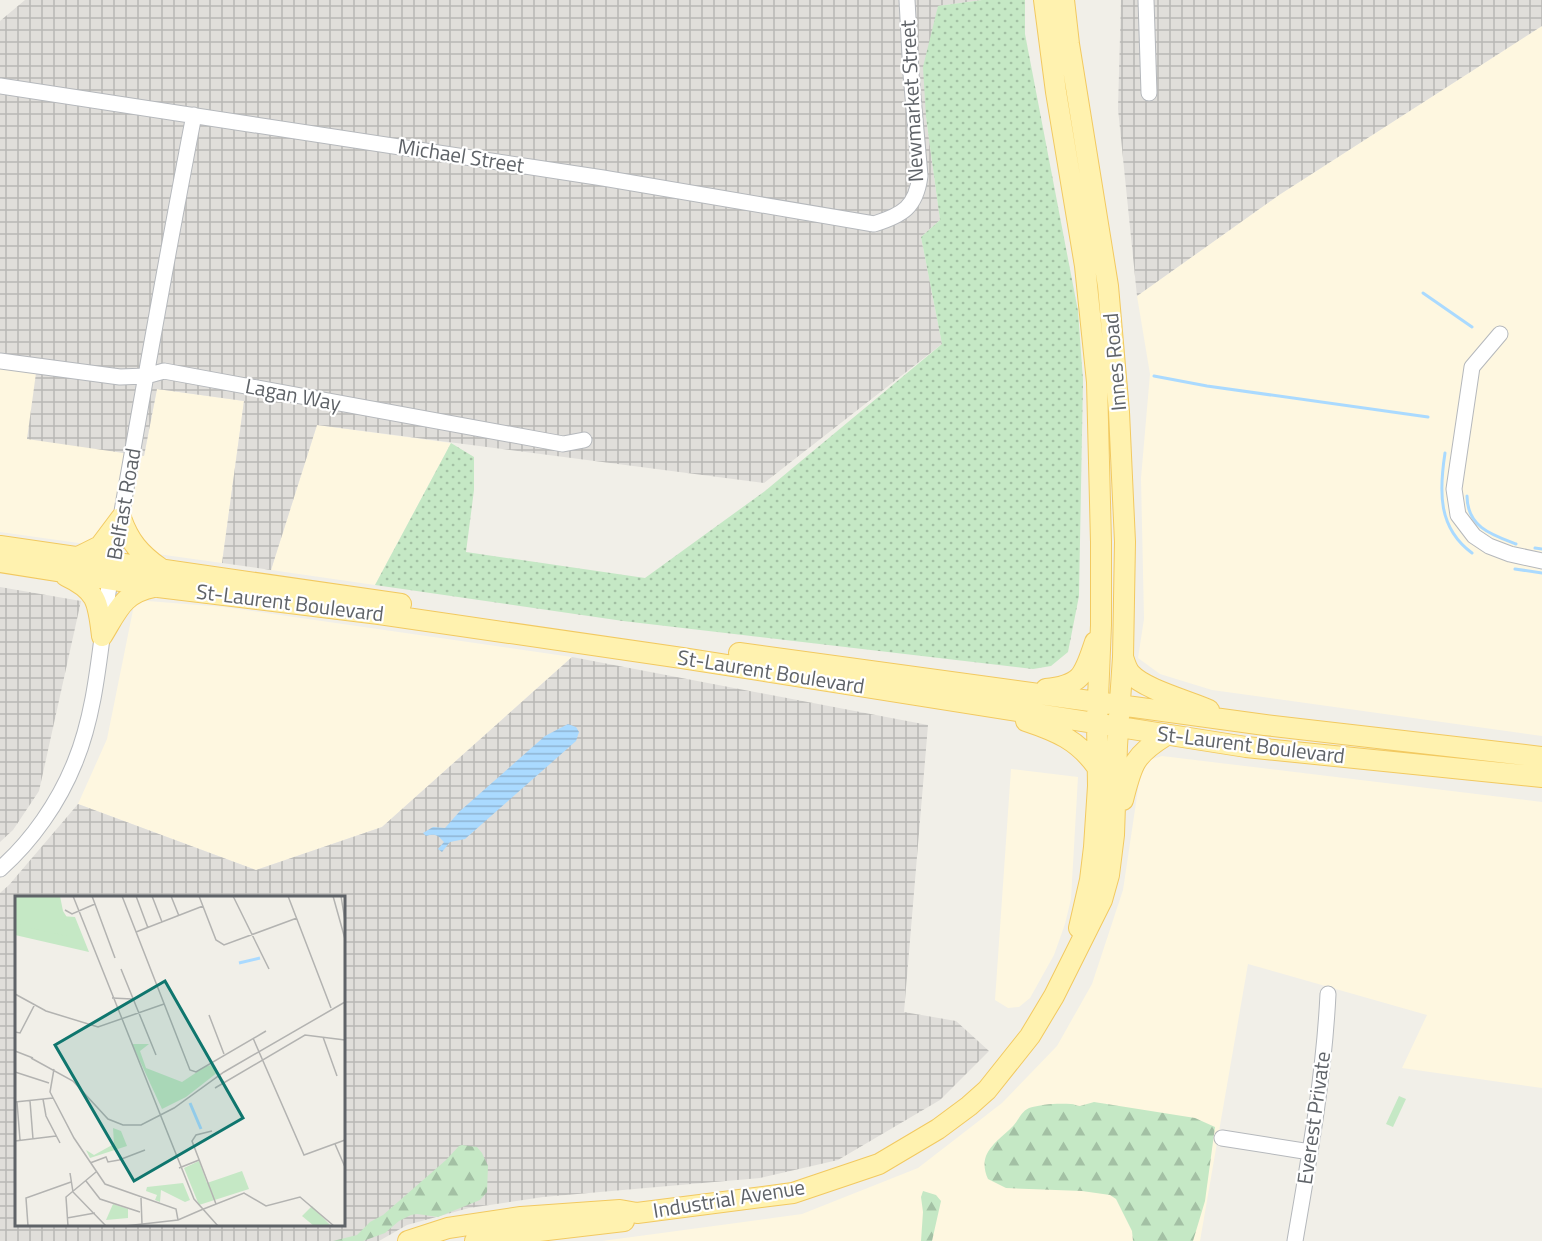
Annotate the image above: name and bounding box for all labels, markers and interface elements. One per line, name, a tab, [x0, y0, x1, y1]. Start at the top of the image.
street label: Newmarket Street	[891, 19, 931, 183]
street label: Michael Street	[396, 129, 527, 181]
street label: Innes Road	[1094, 312, 1134, 412]
street label: Lagan Way	[243, 369, 344, 419]
street label: Belfast Road	[97, 445, 149, 562]
street label: St-Laurent Boulevard	[194, 575, 386, 629]
street label: St-Laurent Boulevard	[675, 640, 867, 702]
street label: St-Laurent Boulevard	[1155, 717, 1347, 771]
inset map	[15, 896, 345, 1226]
street label: Everest Private	[1288, 1049, 1338, 1186]
street label: Industrial Avenue	[651, 1170, 807, 1226]

